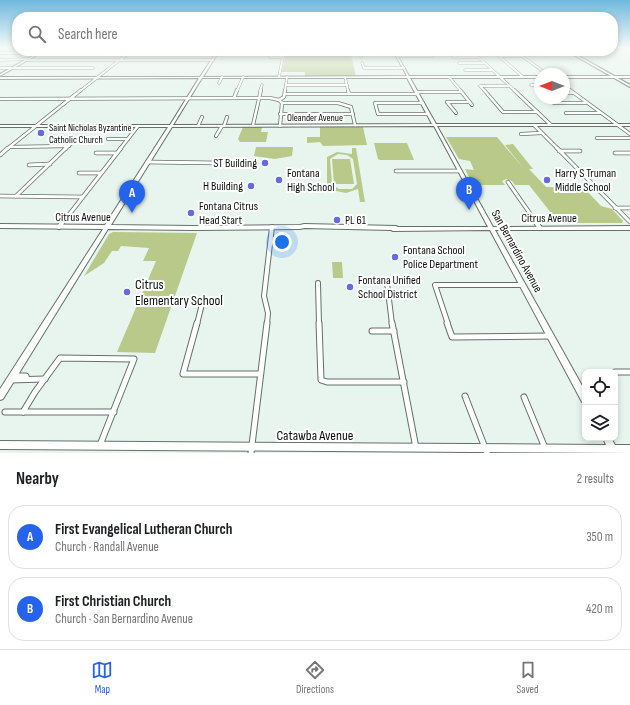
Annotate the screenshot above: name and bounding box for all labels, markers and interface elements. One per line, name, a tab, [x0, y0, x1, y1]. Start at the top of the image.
search box	[12, 12, 618, 56]
icon: search	[26, 23, 48, 45]
text: Search here	[58, 25, 118, 44]
north arrow	[534, 68, 570, 104]
street label: Oleander Avenue	[287, 112, 343, 124]
place label: Saint Nicholas Byzantine Catholic Church	[49, 122, 132, 146]
marker: Saint Nicholas Byzantine Catholic Church	[36, 128, 46, 138]
place label: ST Building	[213, 156, 257, 171]
marker: ST Building	[260, 158, 270, 168]
place label: Fontana High School	[287, 166, 334, 195]
place label: Harry S Truman Middle School	[555, 166, 616, 195]
marker: Fontana High School	[274, 175, 284, 185]
marker: Harry S Truman Middle School	[542, 175, 552, 185]
pin: B	[456, 177, 482, 210]
place label: H Building	[203, 179, 243, 194]
pin: A	[119, 180, 145, 213]
marker: H Building	[246, 181, 256, 191]
place label: Fontana Citrus Head Start	[199, 199, 258, 228]
street label: San Bernardino Avenue	[488, 207, 546, 295]
marker: Fontana Citrus Head Start	[186, 208, 196, 218]
street label: Citrus Avenue	[55, 210, 111, 225]
street label: Citrus Avenue	[521, 211, 577, 226]
place label: PL 61	[345, 213, 367, 228]
marker: PL 61	[332, 215, 342, 225]
your location	[272, 232, 292, 252]
place label: Fontana School Police Department	[403, 243, 479, 272]
marker: Fontana School Police Department	[390, 252, 400, 262]
place label: Fontana Unified School District	[358, 273, 421, 302]
place label: Citrus Elementary School	[135, 276, 223, 309]
marker: Fontana Unified School District	[345, 282, 355, 292]
marker: Citrus Elementary School	[122, 287, 132, 297]
map controls	[582, 369, 618, 441]
button: locate	[582, 369, 618, 405]
button: layers	[582, 405, 618, 441]
street label: Catawba Avenue	[277, 427, 353, 444]
text: Nearby	[16, 469, 59, 489]
text: 2 results	[577, 471, 614, 487]
text: First Evangelical Lutheran Church	[55, 520, 232, 539]
text: A	[27, 529, 33, 545]
text: 350 m	[586, 529, 613, 545]
text: Church · Randall Avenue	[55, 539, 159, 555]
text: First Christian Church	[55, 592, 171, 611]
text: B	[27, 601, 33, 617]
text: 420 m	[586, 601, 613, 617]
text: Church · San Bernardino Avenue	[55, 611, 193, 627]
tab: Map	[91, 659, 113, 696]
tab: Directions	[296, 659, 334, 696]
tab: Saved	[517, 659, 539, 696]

